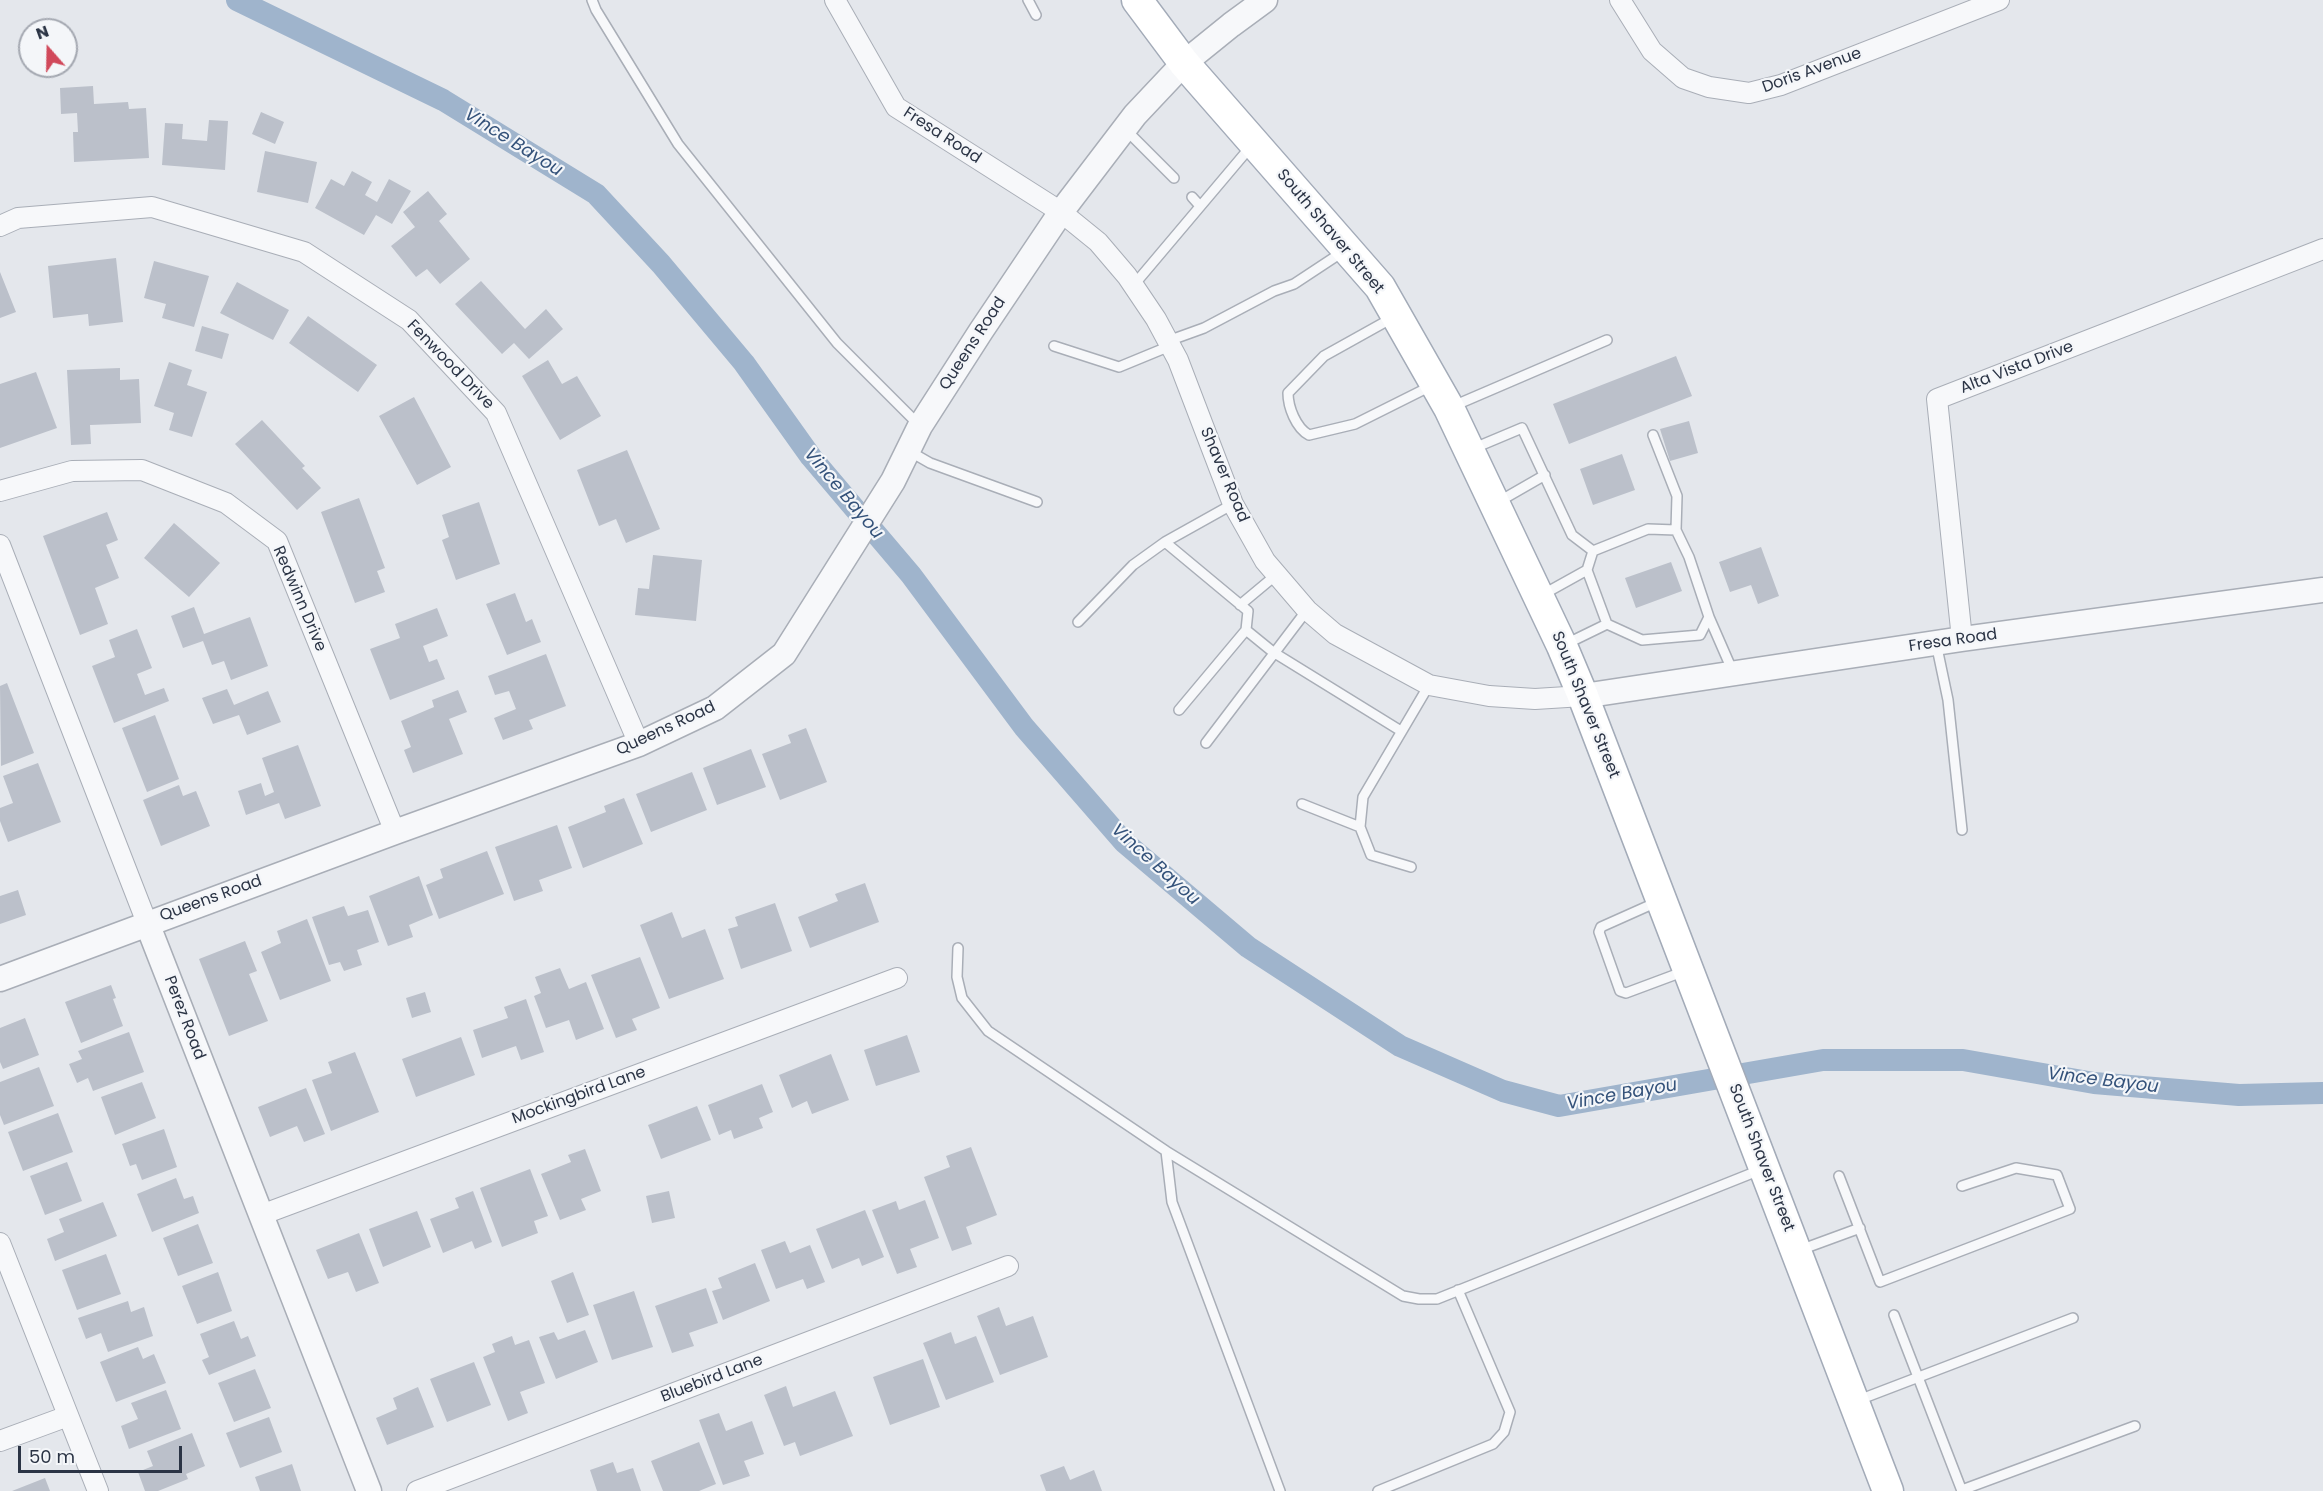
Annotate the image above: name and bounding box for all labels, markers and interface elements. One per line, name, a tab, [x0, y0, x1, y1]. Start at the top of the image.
north arrow	[18, 18, 78, 78]
text: N	[33, 20, 52, 45]
street label: Doris Avenue	[1760, 44, 1864, 98]
water label: Vince Bayou	[460, 104, 566, 182]
street label: Fresa Road	[899, 104, 985, 168]
street label: South Shaver Street	[1272, 166, 1388, 298]
street label: Queens Road	[936, 294, 1010, 394]
street label: Fenwood Drive	[402, 316, 498, 414]
street label: Alta Vista Drive	[1958, 338, 2076, 398]
street label: Shaver Road	[1195, 425, 1253, 525]
water label: Vince Bayou	[799, 444, 887, 544]
street label: Redwinn Drive	[268, 544, 330, 654]
street label: Fresa Road	[1908, 625, 1998, 657]
street label: South Shaver Street	[1547, 629, 1623, 781]
street label: Queens Road	[613, 698, 719, 760]
water label: Vince Bayou	[1106, 820, 1204, 910]
street label: Queens Road	[157, 872, 265, 926]
street label: Perez Road	[159, 973, 209, 1063]
street label: Mockingbird Lane	[510, 1063, 648, 1129]
water label: Vince Bayou	[2046, 1063, 2160, 1099]
water label: Vince Bayou	[1565, 1075, 1679, 1115]
street label: South Shaver Street	[1724, 1081, 1798, 1235]
street label: Bluebird Lane	[658, 1351, 766, 1407]
scale bar	[21, 1434, 184, 1472]
text: 50 m	[29, 1444, 75, 1469]

